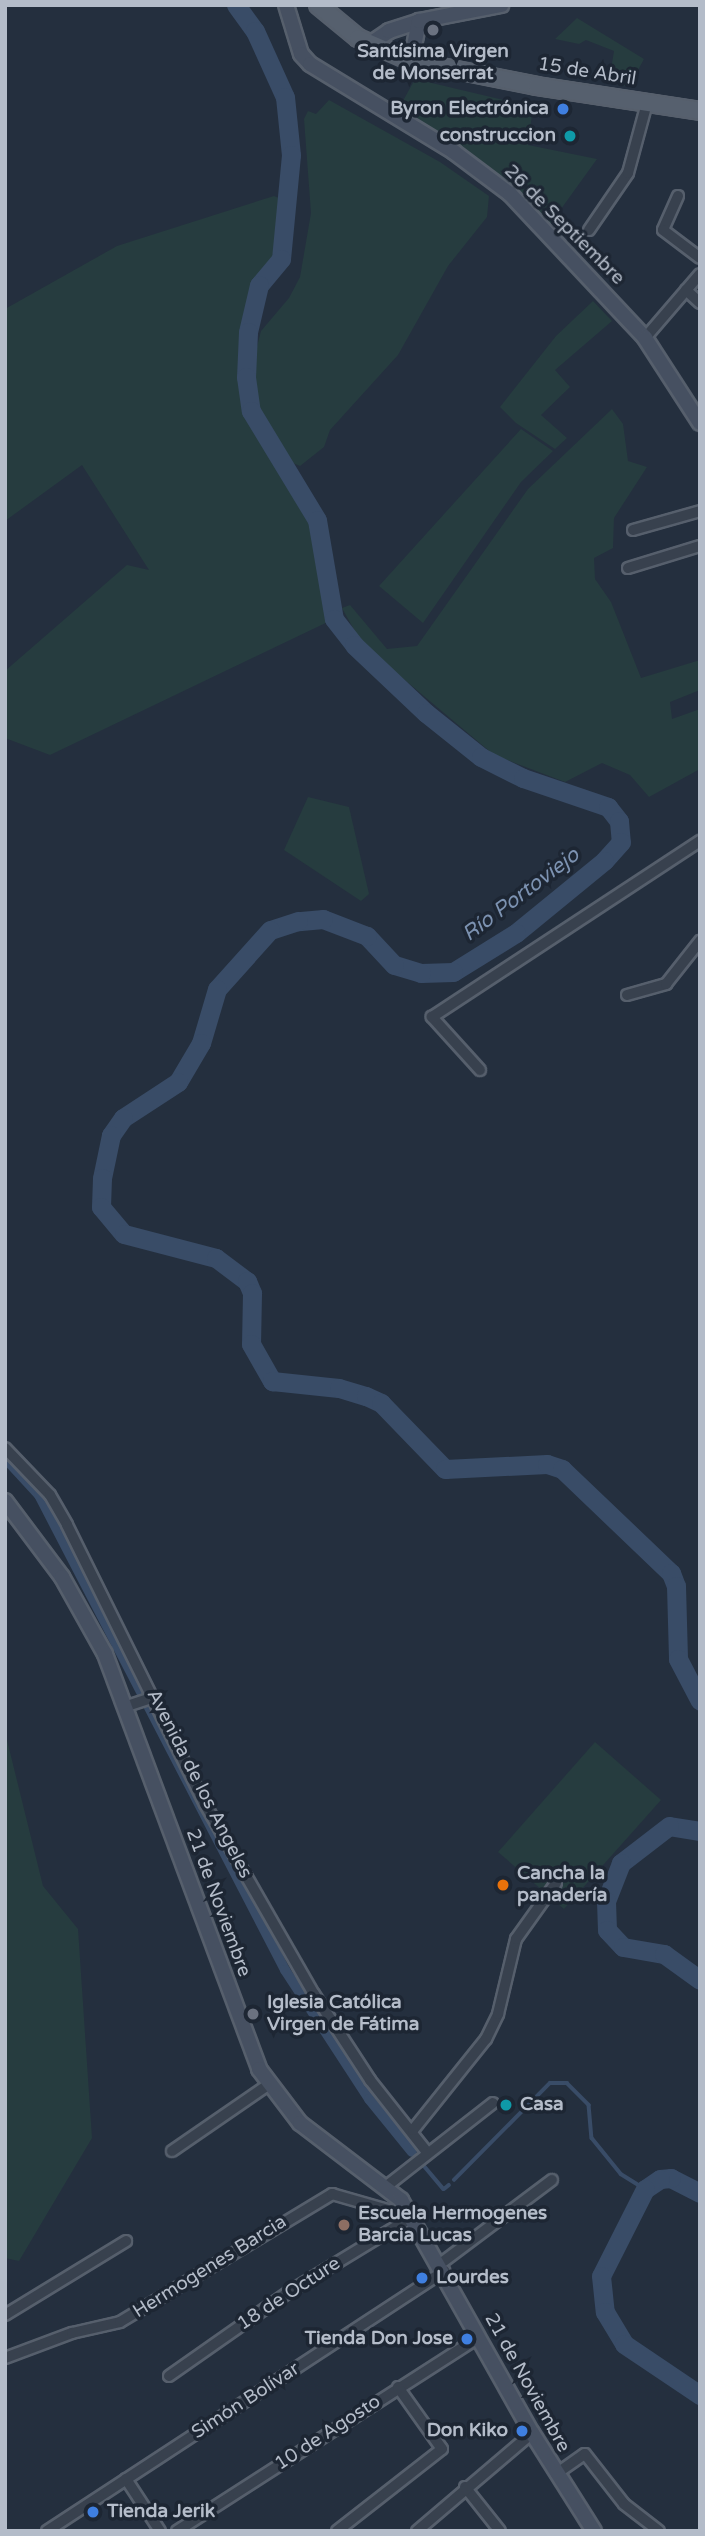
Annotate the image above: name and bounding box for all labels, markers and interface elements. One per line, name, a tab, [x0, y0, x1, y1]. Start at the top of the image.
marker: Santísima Virgen de Monserrat	[425, 22, 441, 38]
place label: Santísima Virgen de Monserrat	[357, 41, 509, 85]
street label: 15 de Abril	[536, 53, 638, 91]
place label: Byron Electrónica	[390, 98, 549, 120]
marker: Byron Electrónica	[555, 101, 571, 117]
place label: construccion	[440, 125, 556, 147]
marker: construccion	[562, 128, 578, 144]
street label: 26 de Septiembre	[499, 160, 629, 290]
water label: Río Portoviejo	[458, 843, 584, 947]
street label: Avenida de los Angeles	[141, 1686, 257, 1882]
street label: 21 de Noviembre	[181, 1826, 255, 1980]
place label: Cancha la panadería	[517, 1863, 607, 1907]
marker: Cancha la panadería	[495, 1877, 511, 1893]
place label: Iglesia Católica Virgen de Fátima	[267, 1992, 419, 2036]
marker: Iglesia Católica Virgen de Fátima	[245, 2006, 261, 2022]
place label: Casa	[520, 2094, 564, 2116]
marker: Casa	[498, 2097, 514, 2113]
place label: Escuela Hermogenes Barcia Lucas	[358, 2203, 547, 2247]
street label: Hermogenes Barcia	[129, 2211, 291, 2323]
marker: Escuela Hermogenes Barcia Lucas	[336, 2217, 352, 2233]
street label: 18 de Octure	[233, 2252, 345, 2336]
place label: Lourdes	[436, 2267, 509, 2289]
marker: Lourdes	[414, 2270, 430, 2286]
street label: 21 de Noviembre	[479, 2309, 575, 2457]
place label: Tienda Don Jose	[305, 2328, 453, 2350]
marker: Tienda Don Jose	[459, 2331, 475, 2347]
street label: Simón Bolívar	[188, 2358, 304, 2444]
street label: 10 de Agosto	[271, 2390, 385, 2476]
place label: Don Kiko	[427, 2420, 508, 2442]
marker: Don Kiko	[514, 2423, 530, 2439]
place label: Tienda Jerik	[107, 2501, 215, 2523]
marker: Tienda Jerik	[85, 2504, 101, 2520]

